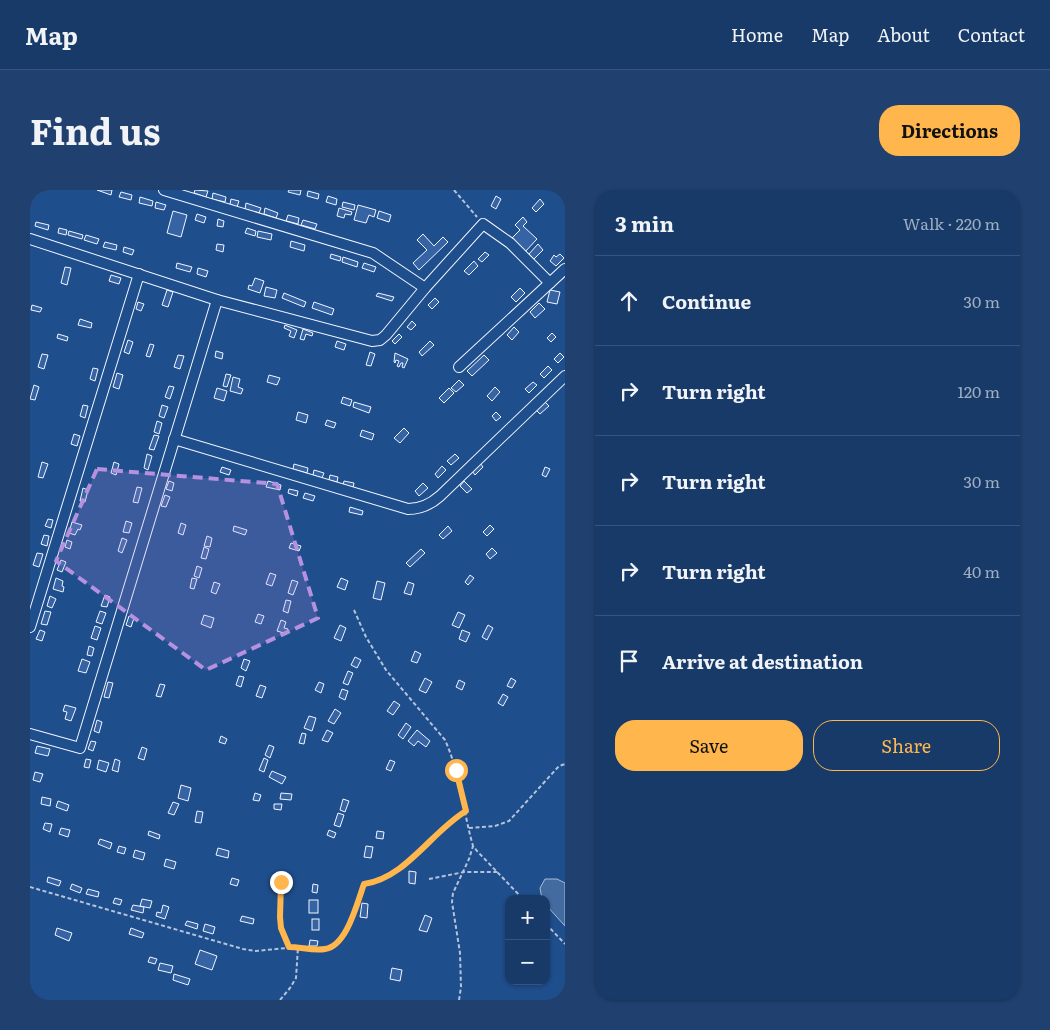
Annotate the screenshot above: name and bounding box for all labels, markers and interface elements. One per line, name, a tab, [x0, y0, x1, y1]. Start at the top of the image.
text: Map	[25, 17, 78, 52]
text: Home	[731, 21, 783, 48]
text: Map	[811, 21, 849, 48]
text: About	[877, 21, 930, 48]
text: Contact	[958, 21, 1025, 48]
text: Find us	[30, 104, 160, 156]
button: Directions	[879, 105, 1020, 156]
text: 3 min	[615, 207, 674, 238]
text: Walk · 220 m	[903, 211, 1000, 235]
icon: ahead	[615, 287, 643, 315]
text: Continue	[662, 287, 751, 315]
text: 30 m	[963, 289, 1000, 313]
icon: right	[615, 377, 643, 405]
text: Turn right	[662, 377, 766, 405]
text: 120 m	[957, 379, 1000, 403]
icon: right	[615, 467, 643, 495]
text: Turn right	[662, 467, 766, 495]
text: 30 m	[963, 469, 1000, 493]
icon: right	[615, 557, 643, 585]
text: Turn right	[662, 557, 766, 585]
text: 40 m	[963, 559, 1000, 583]
icon: arrive	[615, 647, 643, 675]
text: Arrive at destination	[662, 647, 863, 675]
button: Save	[615, 720, 803, 771]
button: Share	[813, 720, 1000, 771]
route start	[445, 759, 468, 782]
route end	[270, 871, 293, 894]
map controls	[505, 895, 550, 985]
button: +	[505, 895, 550, 940]
button: −	[505, 940, 550, 985]

